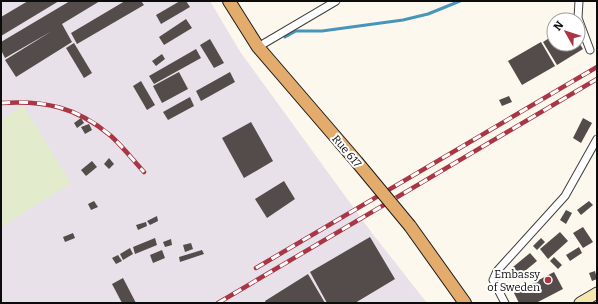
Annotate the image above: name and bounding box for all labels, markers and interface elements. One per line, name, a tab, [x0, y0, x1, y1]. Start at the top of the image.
north arrow	[546, 12, 586, 52]
text: N	[551, 18, 567, 33]
street label: Rue 617	[329, 132, 364, 171]
place label: Embassy of Sweden	[487, 268, 540, 294]
marker: Embassy of Sweden	[543, 275, 553, 285]

